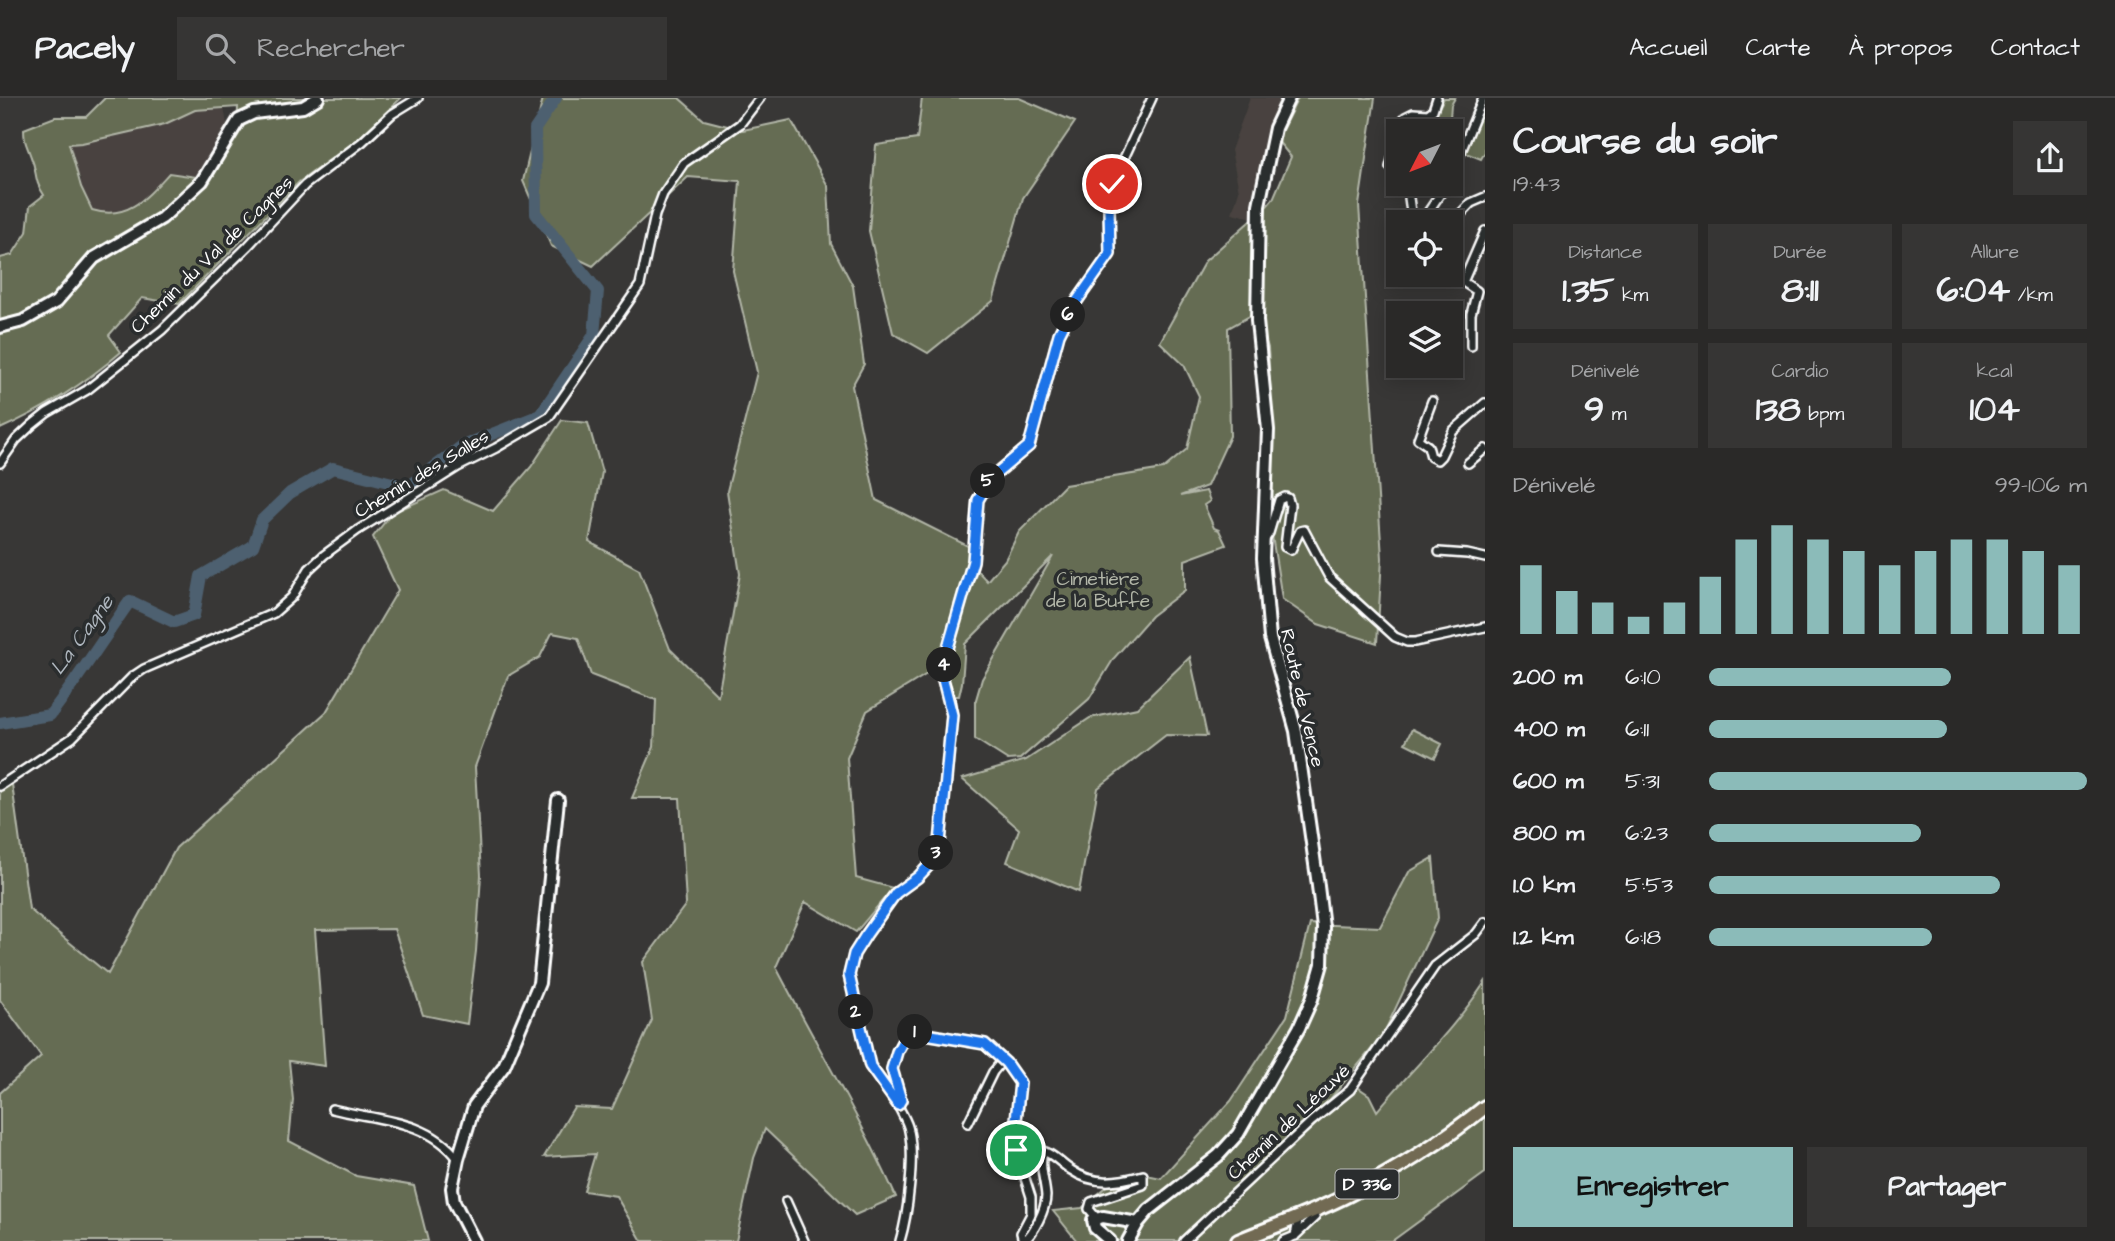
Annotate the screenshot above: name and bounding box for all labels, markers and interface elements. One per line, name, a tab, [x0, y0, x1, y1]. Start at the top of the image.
search box	[177, 17, 667, 80]
text: Pacely	[35, 25, 135, 71]
icon: search	[201, 29, 239, 67]
text: Rechercher	[257, 30, 405, 66]
text: Accueil	[1629, 31, 1708, 65]
text: Carte	[1746, 31, 1811, 65]
text: À propos	[1849, 31, 1953, 65]
text: Contact	[1991, 31, 2080, 65]
text: Course du soir	[1513, 116, 1778, 168]
north arrow	[1386, 119, 1463, 196]
map controls	[1386, 119, 1463, 378]
button: share	[2013, 121, 2087, 195]
pin	[1082, 154, 1142, 214]
icon: check	[1093, 165, 1131, 203]
text: 19:43	[1513, 168, 1560, 200]
street label: Chemin du Val de Cagnes	[125, 170, 300, 341]
button: locate	[1386, 210, 1463, 287]
text: Distance	[1568, 239, 1642, 266]
text: Durée	[1773, 239, 1827, 266]
text: Allure	[1970, 239, 2019, 266]
text: 1.35	[1562, 266, 1614, 315]
text: 8:11	[1781, 266, 1819, 315]
text: 6:04	[1936, 266, 2010, 315]
text: km	[1614, 282, 1648, 309]
text: /km	[2010, 282, 2053, 309]
pin: 6	[1050, 298, 1086, 332]
text: 6	[1062, 301, 1073, 328]
button: layers	[1386, 301, 1463, 378]
text: Dénivelé	[1571, 358, 1640, 385]
text: Cardio	[1772, 358, 1828, 385]
text: kcal	[1976, 358, 2013, 385]
text: 9	[1584, 385, 1604, 434]
text: 138	[1756, 385, 1801, 434]
text: 104	[1969, 385, 2020, 434]
text: m	[1604, 401, 1627, 428]
text: bpm	[1801, 401, 1844, 428]
street label: Chemin des Salles	[350, 423, 494, 525]
pin: 5	[970, 464, 1006, 498]
text: 5	[981, 467, 994, 494]
text: Dénivelé	[1513, 469, 1596, 501]
text: 99–106 m	[1995, 469, 2087, 501]
park label: Cimetière de la Buffe	[1046, 566, 1150, 615]
water label: La Cagne	[43, 588, 123, 681]
street label: Route de Vence	[1273, 626, 1331, 770]
pin: 4	[926, 648, 962, 682]
text: 4	[937, 651, 950, 678]
text: 200 m	[1513, 661, 1582, 693]
text: 6:10	[1625, 661, 1661, 693]
text: 400 m	[1513, 713, 1585, 745]
text: 6:11	[1625, 713, 1649, 745]
text: 600 m	[1513, 765, 1584, 797]
text: 5:31	[1625, 765, 1660, 797]
text: 800 m	[1513, 817, 1584, 849]
text: 6:23	[1625, 817, 1668, 849]
pin: 3	[918, 836, 954, 870]
text: 3	[931, 839, 940, 866]
text: 1.0 km	[1513, 869, 1575, 901]
text: 5:53	[1625, 869, 1673, 901]
text: 1.2 km	[1513, 921, 1574, 953]
text: 6:18	[1625, 921, 1661, 953]
pin: 2	[838, 995, 874, 1030]
text: 2	[850, 998, 861, 1025]
pin: 1	[898, 1014, 932, 1049]
text: 1	[913, 1018, 916, 1045]
street label: Chemin de Léouvé	[1221, 1058, 1357, 1186]
pin	[986, 1120, 1046, 1180]
icon: arrive	[997, 1131, 1035, 1169]
button: Enregistrer	[1513, 1147, 1793, 1227]
button: Partager	[1807, 1147, 2087, 1227]
road number: D 336	[1336, 1170, 1398, 1198]

